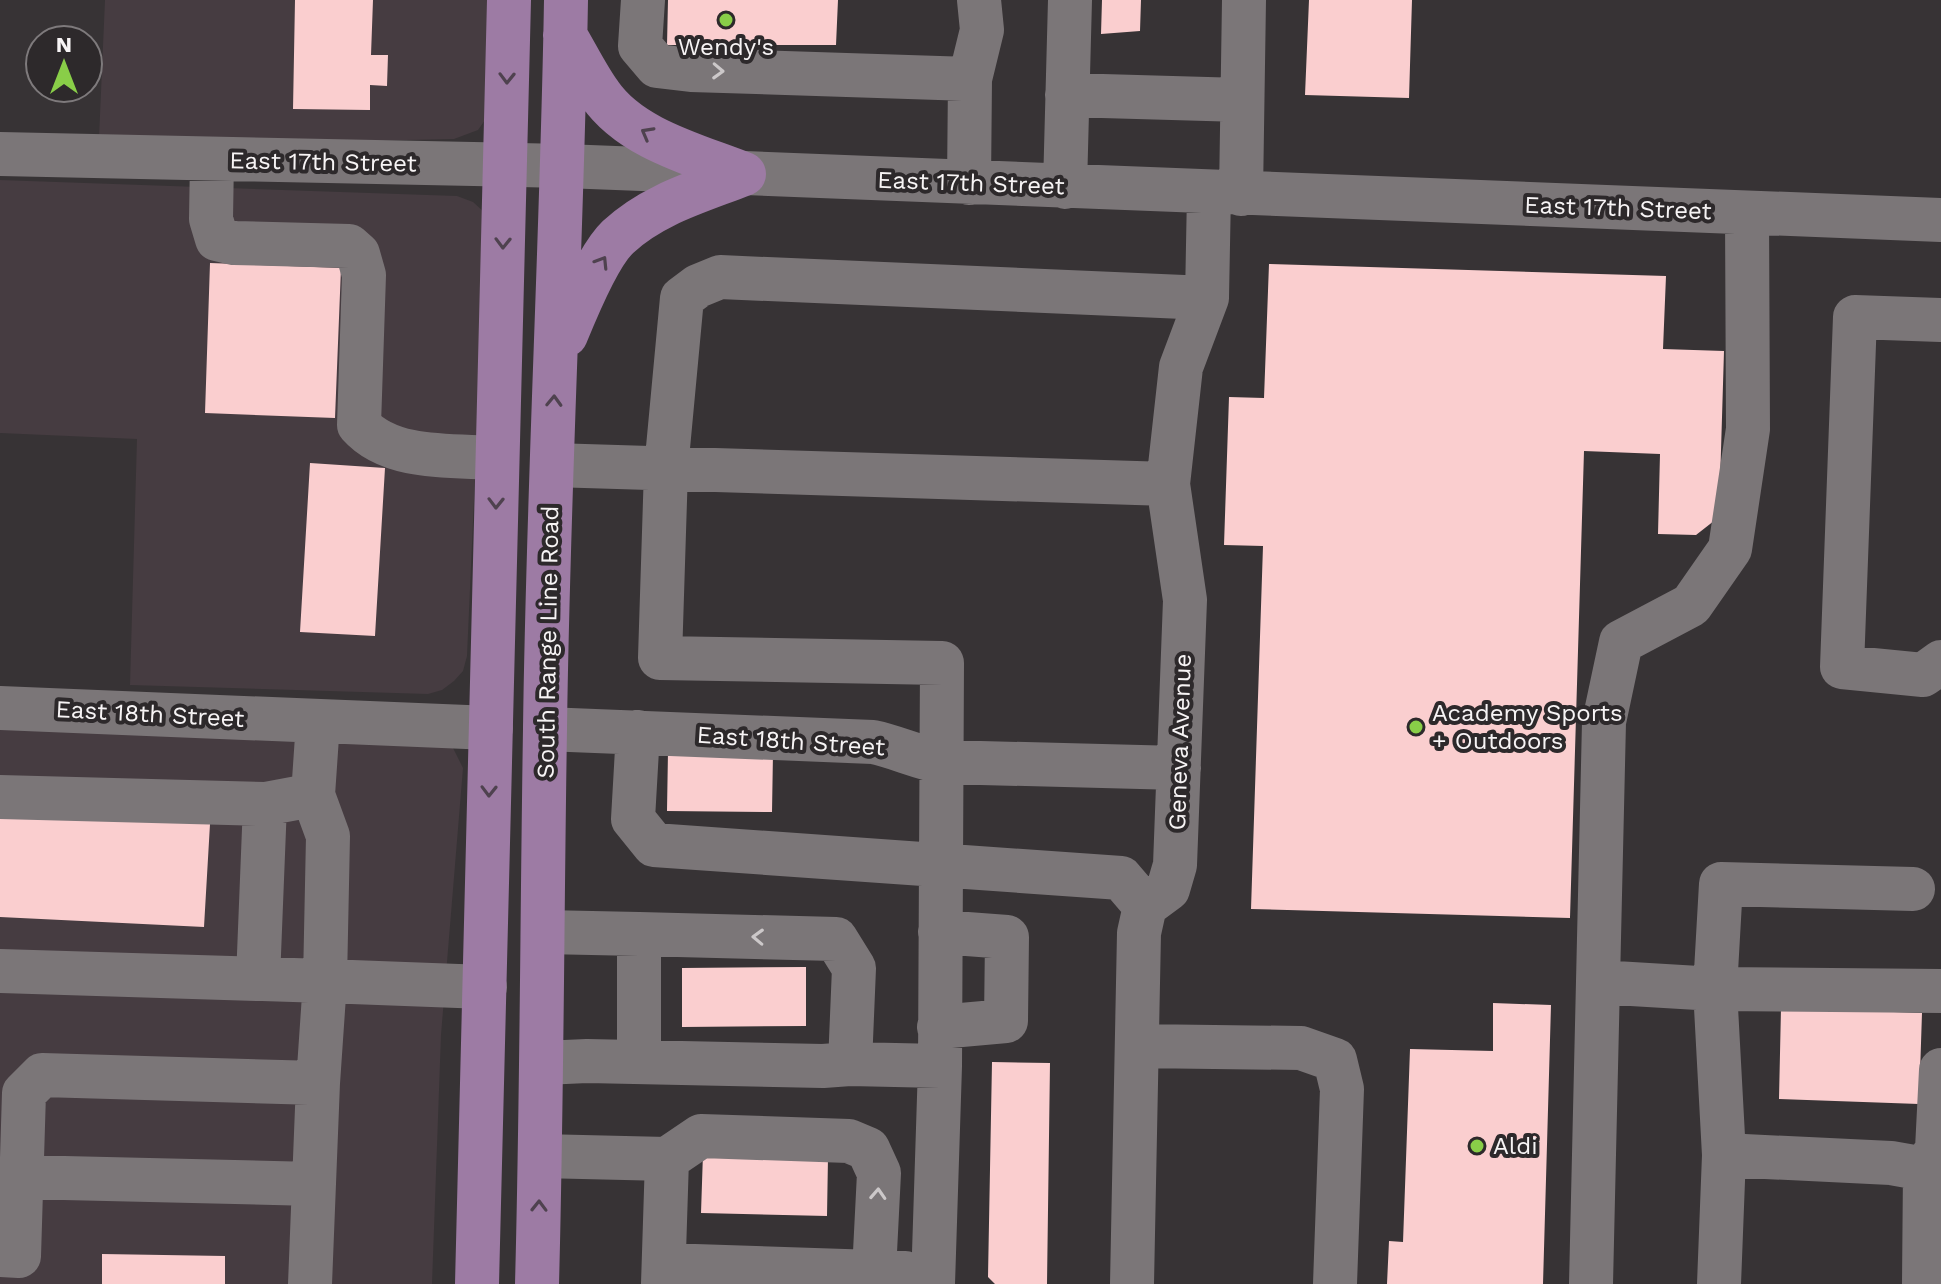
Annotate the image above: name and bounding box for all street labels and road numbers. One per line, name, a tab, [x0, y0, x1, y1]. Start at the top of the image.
street label: East 17th Street	[229, 146, 417, 178]
street label: East 17th Street	[877, 166, 1065, 200]
street label: East 17th Street	[1524, 191, 1712, 225]
street label: South Range Line Road	[532, 505, 564, 779]
street label: Geneva Avenue	[1163, 653, 1197, 831]
street label: East 18th Street	[55, 695, 245, 733]
street label: East 18th Street	[696, 720, 886, 762]

